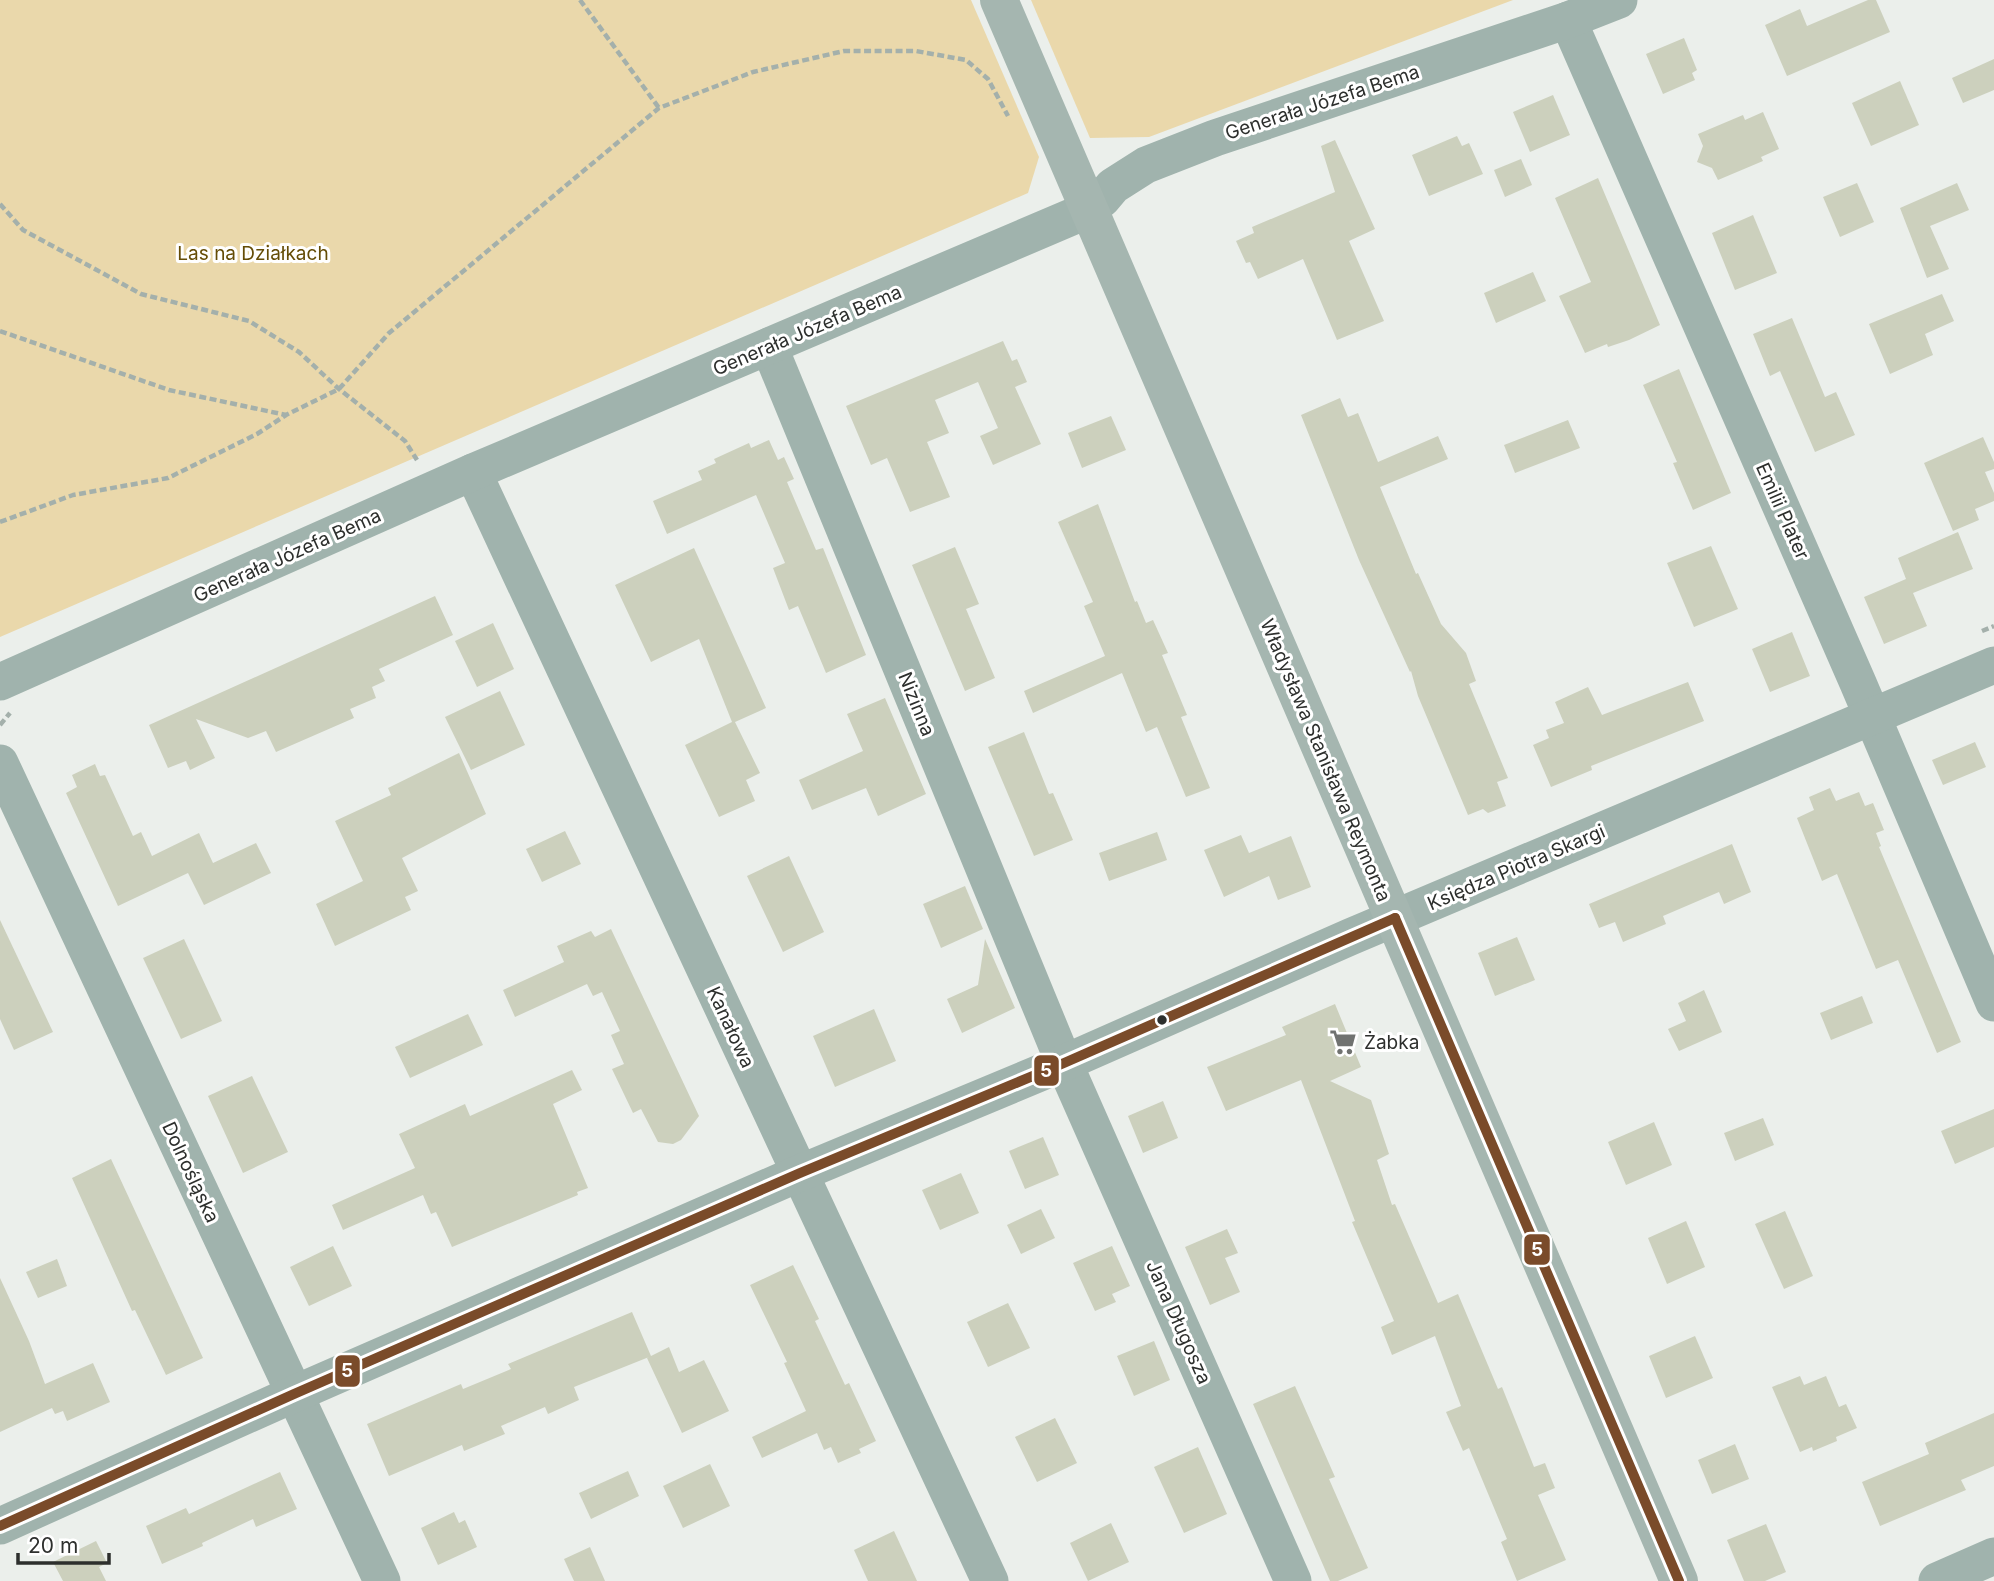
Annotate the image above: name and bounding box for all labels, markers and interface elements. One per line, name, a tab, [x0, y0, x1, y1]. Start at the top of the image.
street label: Generała Józefa Bema	[1222, 60, 1422, 145]
park label: Las na Działkach	[177, 242, 329, 265]
street label: Generała Józefa Bema	[709, 280, 905, 381]
street label: Emilii Plater	[1751, 459, 1814, 563]
street label: Generała Józefa Bema	[190, 504, 385, 607]
street label: Władysława Stanisława Reymonta	[1255, 615, 1396, 905]
street label: Nizinna	[893, 669, 940, 740]
street label: Księdza Piotra Skargi	[1424, 820, 1608, 915]
street label: Kanałowa	[702, 983, 759, 1072]
unlabelled marker	[1155, 1013, 1169, 1027]
supermarket icon: Żabka	[1328, 1027, 1358, 1057]
place label: Żabka	[1364, 1031, 1419, 1054]
line badge: 5	[1033, 1054, 1060, 1087]
text: 5	[1040, 1059, 1052, 1082]
street label: Dolnośląska	[157, 1118, 224, 1226]
line badge: 5	[1523, 1233, 1551, 1266]
text: 5	[1531, 1238, 1543, 1261]
street label: Jana Długosza	[1141, 1257, 1216, 1387]
line badge: 5	[334, 1354, 361, 1388]
text: 5	[341, 1359, 353, 1382]
scale bar	[18, 1522, 108, 1566]
text: 20 m	[28, 1533, 78, 1558]

